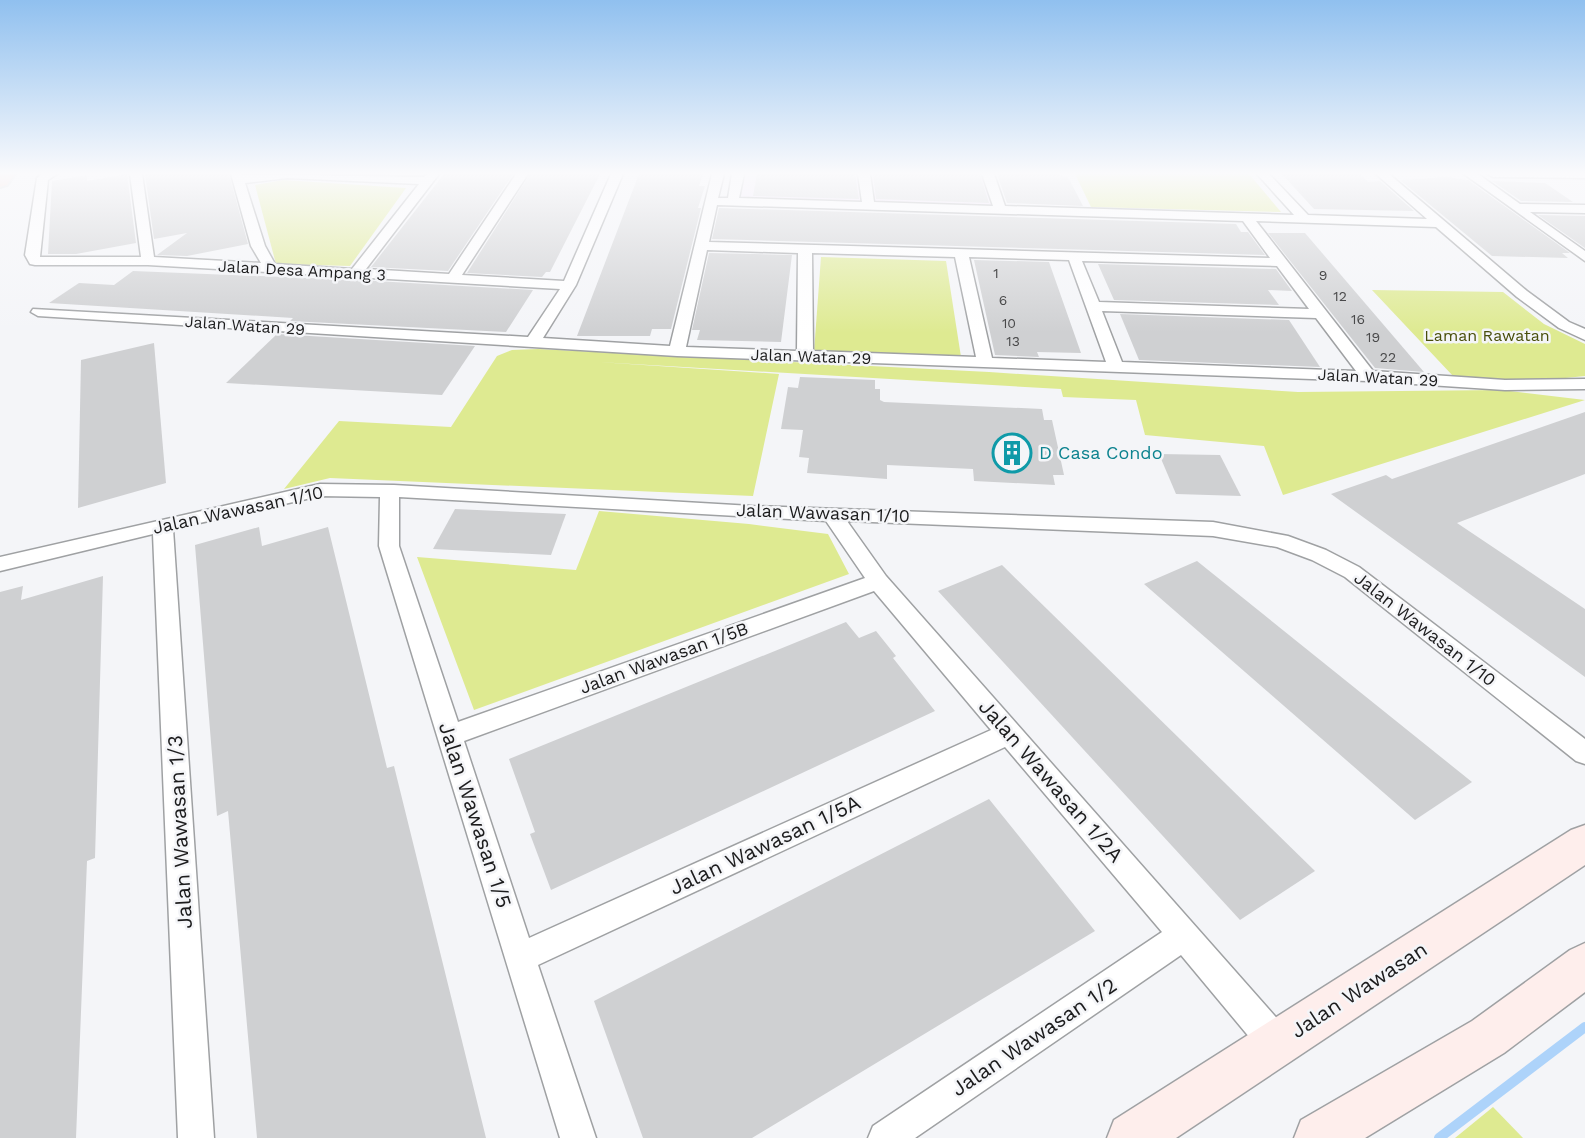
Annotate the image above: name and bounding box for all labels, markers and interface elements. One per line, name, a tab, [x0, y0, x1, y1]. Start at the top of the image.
street label: Jalan Desa Ampang 3	[218, 257, 386, 284]
house number: 1	[993, 265, 999, 281]
house number: 9	[1319, 267, 1327, 283]
house number: 12	[1333, 288, 1347, 304]
house number: 6	[999, 292, 1007, 308]
house number: 16	[1351, 311, 1365, 327]
street label: Jalan Watan 29	[184, 312, 306, 339]
house number: 10	[1002, 315, 1016, 331]
park label: Laman Rawatan	[1424, 326, 1550, 345]
house number: 19	[1366, 329, 1380, 345]
house number: 13	[1006, 333, 1020, 349]
street label: Jalan Watan 29	[750, 345, 872, 368]
house number: 22	[1380, 349, 1396, 365]
street label: Jalan Watan 29	[1317, 365, 1439, 390]
building icon: D Casa Condo	[991, 432, 1033, 474]
place label: D Casa Condo	[1039, 442, 1162, 463]
street label: Jalan Wawasan 1/10	[151, 481, 325, 538]
street label: Jalan Wawasan 1/10	[736, 499, 910, 526]
street label: Jalan Wawasan 1/10	[1350, 567, 1500, 690]
street label: Jalan Wawasan 1/5B	[577, 617, 751, 698]
street label: Jalan Wawasan 1/2A	[974, 694, 1129, 867]
street label: Jalan Wawasan 1/5	[434, 719, 517, 911]
street label: Jalan Wawasan 1/3	[162, 735, 197, 929]
street label: Jalan Wawasan 1/5A	[665, 789, 864, 900]
street label: Jalan Wawasan	[1286, 936, 1432, 1043]
street label: Jalan Wawasan 1/2	[946, 972, 1121, 1101]

